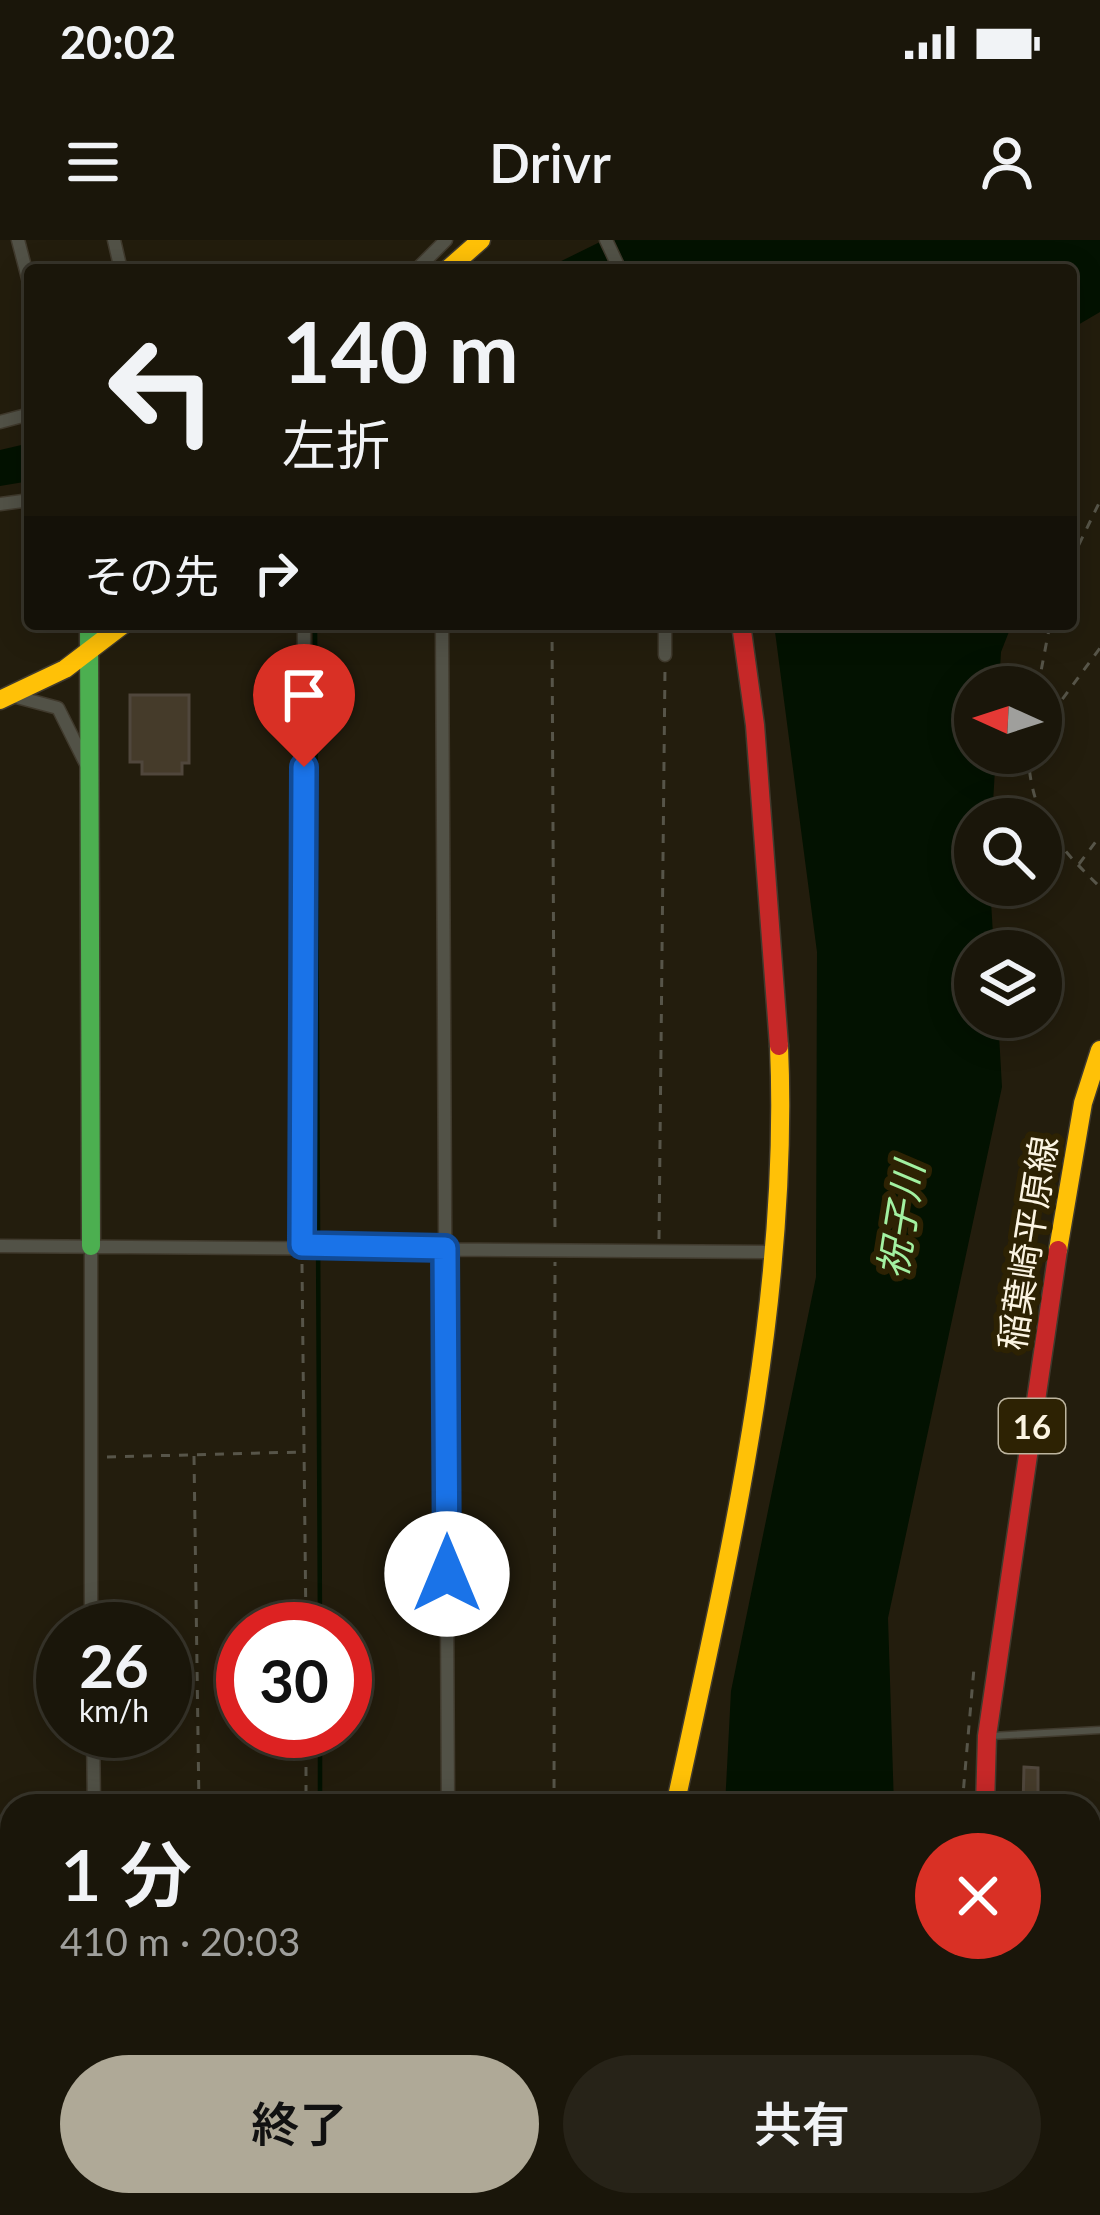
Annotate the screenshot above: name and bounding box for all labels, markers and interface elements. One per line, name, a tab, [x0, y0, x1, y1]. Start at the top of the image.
text: 20:02	[60, 15, 176, 69]
icon: menu	[60, 129, 126, 195]
icon: person	[974, 129, 1040, 195]
text: Drivr	[489, 130, 611, 195]
text: 140 m	[282, 300, 519, 401]
icon: left	[84, 312, 240, 468]
text: 左折	[282, 412, 390, 477]
icon: right	[243, 540, 309, 606]
text: その先	[84, 549, 219, 603]
pin	[253, 644, 355, 767]
icon: arrive	[271, 662, 337, 728]
north arrow	[954, 666, 1062, 774]
map controls	[954, 666, 1062, 1038]
button: search	[954, 798, 1062, 906]
button: layers	[954, 930, 1062, 1038]
street label: 稲葉崎平原線	[988, 1133, 1066, 1353]
water label: 祝子川	[868, 1155, 932, 1281]
road number: 16	[999, 1399, 1065, 1453]
position arrow	[384, 1511, 510, 1637]
speed limit sign: 30	[216, 1602, 372, 1758]
text: 26	[79, 1629, 149, 1701]
text: km/h	[79, 1692, 149, 1728]
text: 1 分	[60, 1830, 192, 1916]
button: close	[915, 1833, 1041, 1959]
text: 410 m · 20:03	[60, 1918, 300, 1964]
button: 終了	[60, 2055, 539, 2193]
button: 共有	[563, 2055, 1041, 2193]

